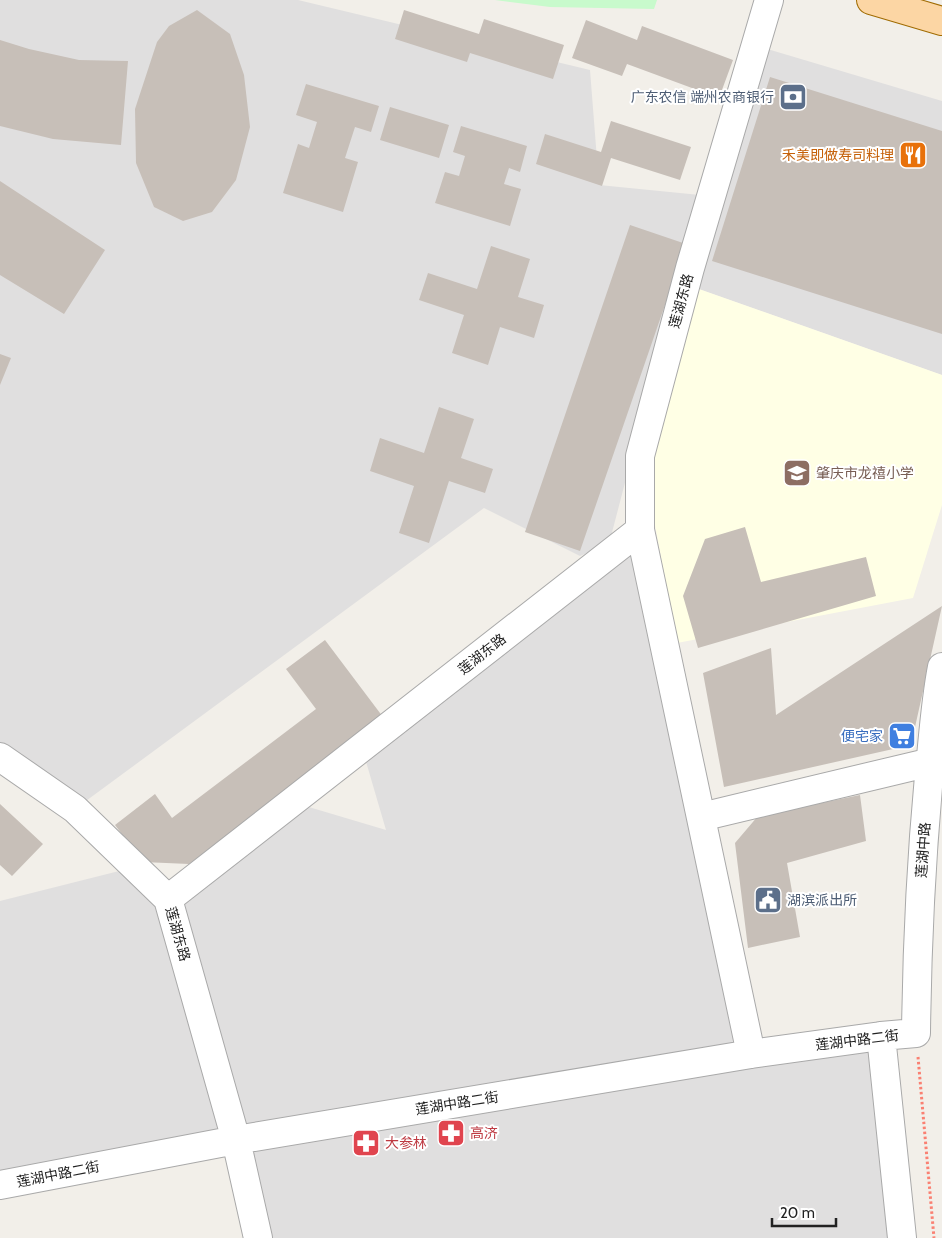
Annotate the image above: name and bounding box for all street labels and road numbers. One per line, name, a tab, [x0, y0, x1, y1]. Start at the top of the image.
street label: 莲湖东路	[665, 272, 697, 330]
street label: 莲湖东路	[454, 630, 510, 678]
street label: 莲湖中路	[912, 821, 934, 879]
street label: 莲湖东路	[162, 905, 194, 963]
street label: 莲湖中路二街	[814, 1026, 900, 1054]
street label: 莲湖中路二街	[414, 1088, 500, 1118]
street label: 莲湖中路二街	[15, 1157, 101, 1191]

